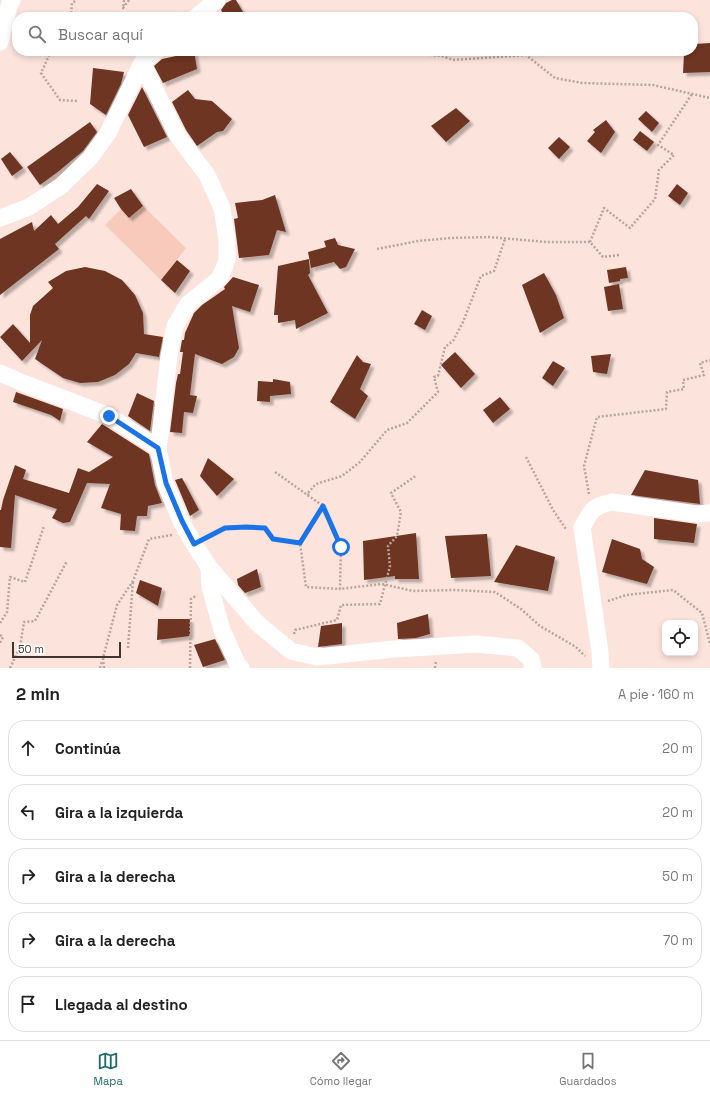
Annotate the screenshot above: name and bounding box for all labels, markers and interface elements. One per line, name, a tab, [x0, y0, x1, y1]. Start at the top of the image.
search box	[12, 12, 698, 56]
icon: search	[26, 23, 48, 45]
text: Buscar aquí	[58, 25, 143, 44]
route end	[100, 407, 118, 425]
route start	[332, 538, 350, 556]
map controls	[662, 620, 698, 656]
button: locate	[662, 620, 698, 656]
scale bar	[12, 640, 121, 659]
text: 50 m	[18, 642, 44, 656]
text: 2 min	[16, 683, 60, 705]
text: A pie · 160 m	[618, 686, 694, 703]
icon: ahead	[17, 737, 39, 759]
text: Continúa	[55, 739, 121, 758]
text: 20 m	[662, 740, 693, 757]
icon: left	[17, 801, 39, 823]
text: Gira a la izquierda	[55, 803, 183, 822]
text: 20 m	[662, 804, 693, 821]
icon: right	[17, 865, 39, 887]
text: Gira a la derecha	[55, 867, 175, 886]
text: 50 m	[662, 868, 693, 885]
icon: right	[17, 929, 39, 951]
text: Gira a la derecha	[55, 931, 175, 950]
text: 70 m	[663, 932, 693, 949]
icon: arrive	[17, 993, 39, 1015]
text: Llegada al destino	[55, 995, 188, 1014]
tab: Mapa	[94, 1050, 123, 1088]
tab: Cómo llegar	[310, 1050, 372, 1088]
tab: Guardados	[559, 1050, 616, 1088]

